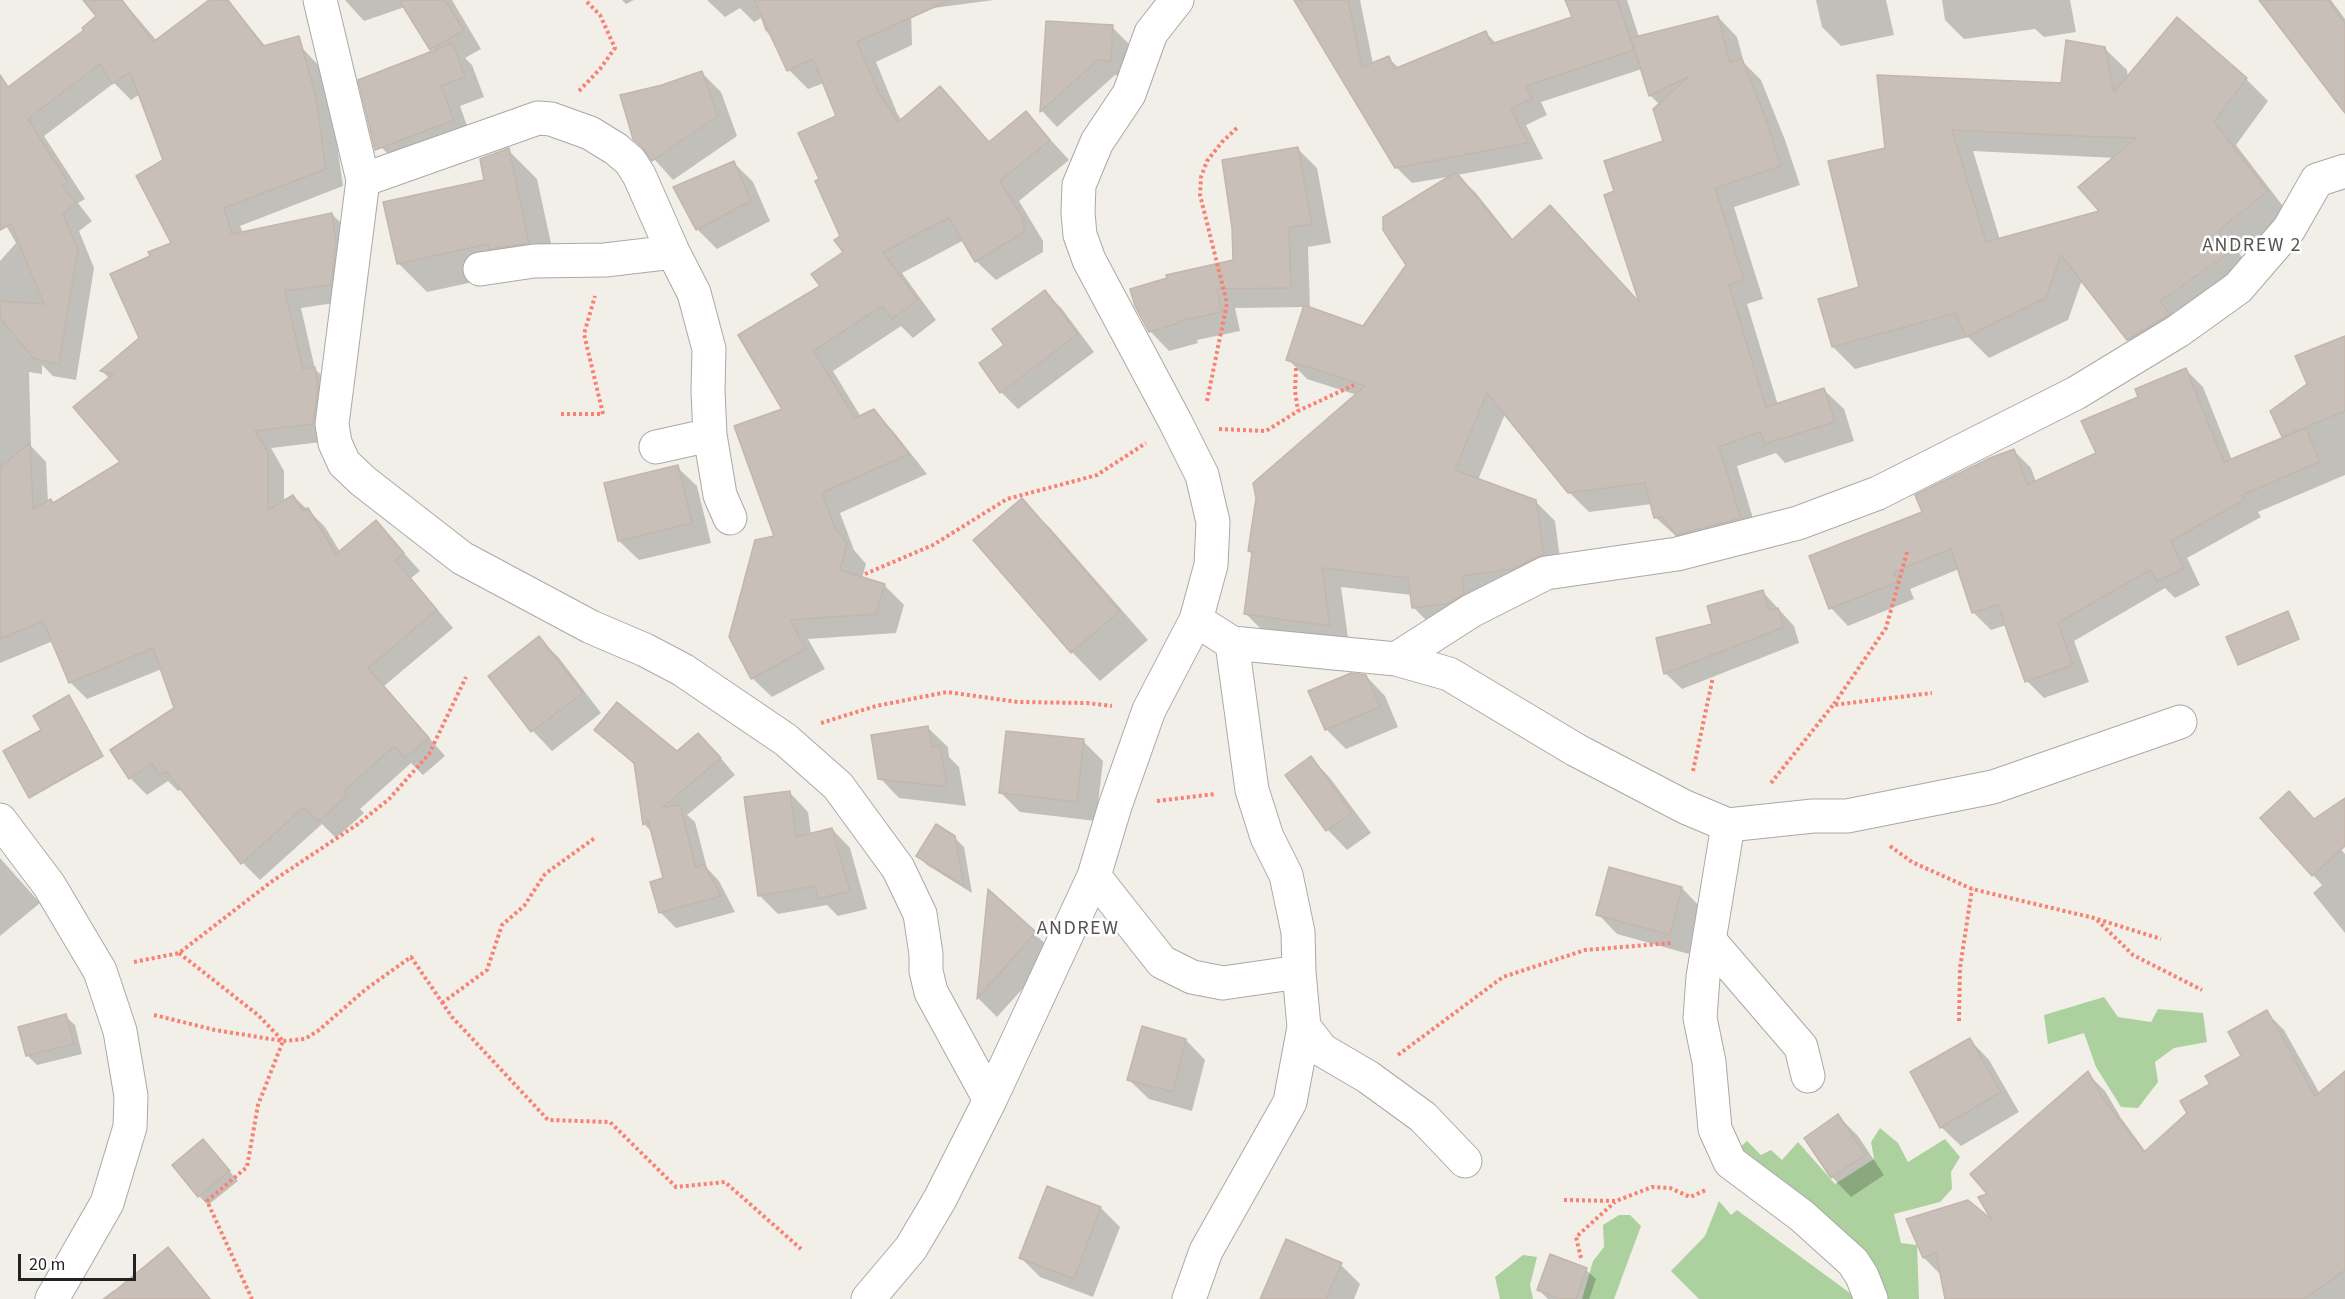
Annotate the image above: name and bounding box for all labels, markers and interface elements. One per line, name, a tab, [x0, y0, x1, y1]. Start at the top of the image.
district label: ANDREW 2	[2202, 235, 2302, 259]
district label: ANDREW	[1037, 918, 1119, 942]
scale bar	[21, 1242, 140, 1280]
text: 20 m	[29, 1252, 65, 1277]

